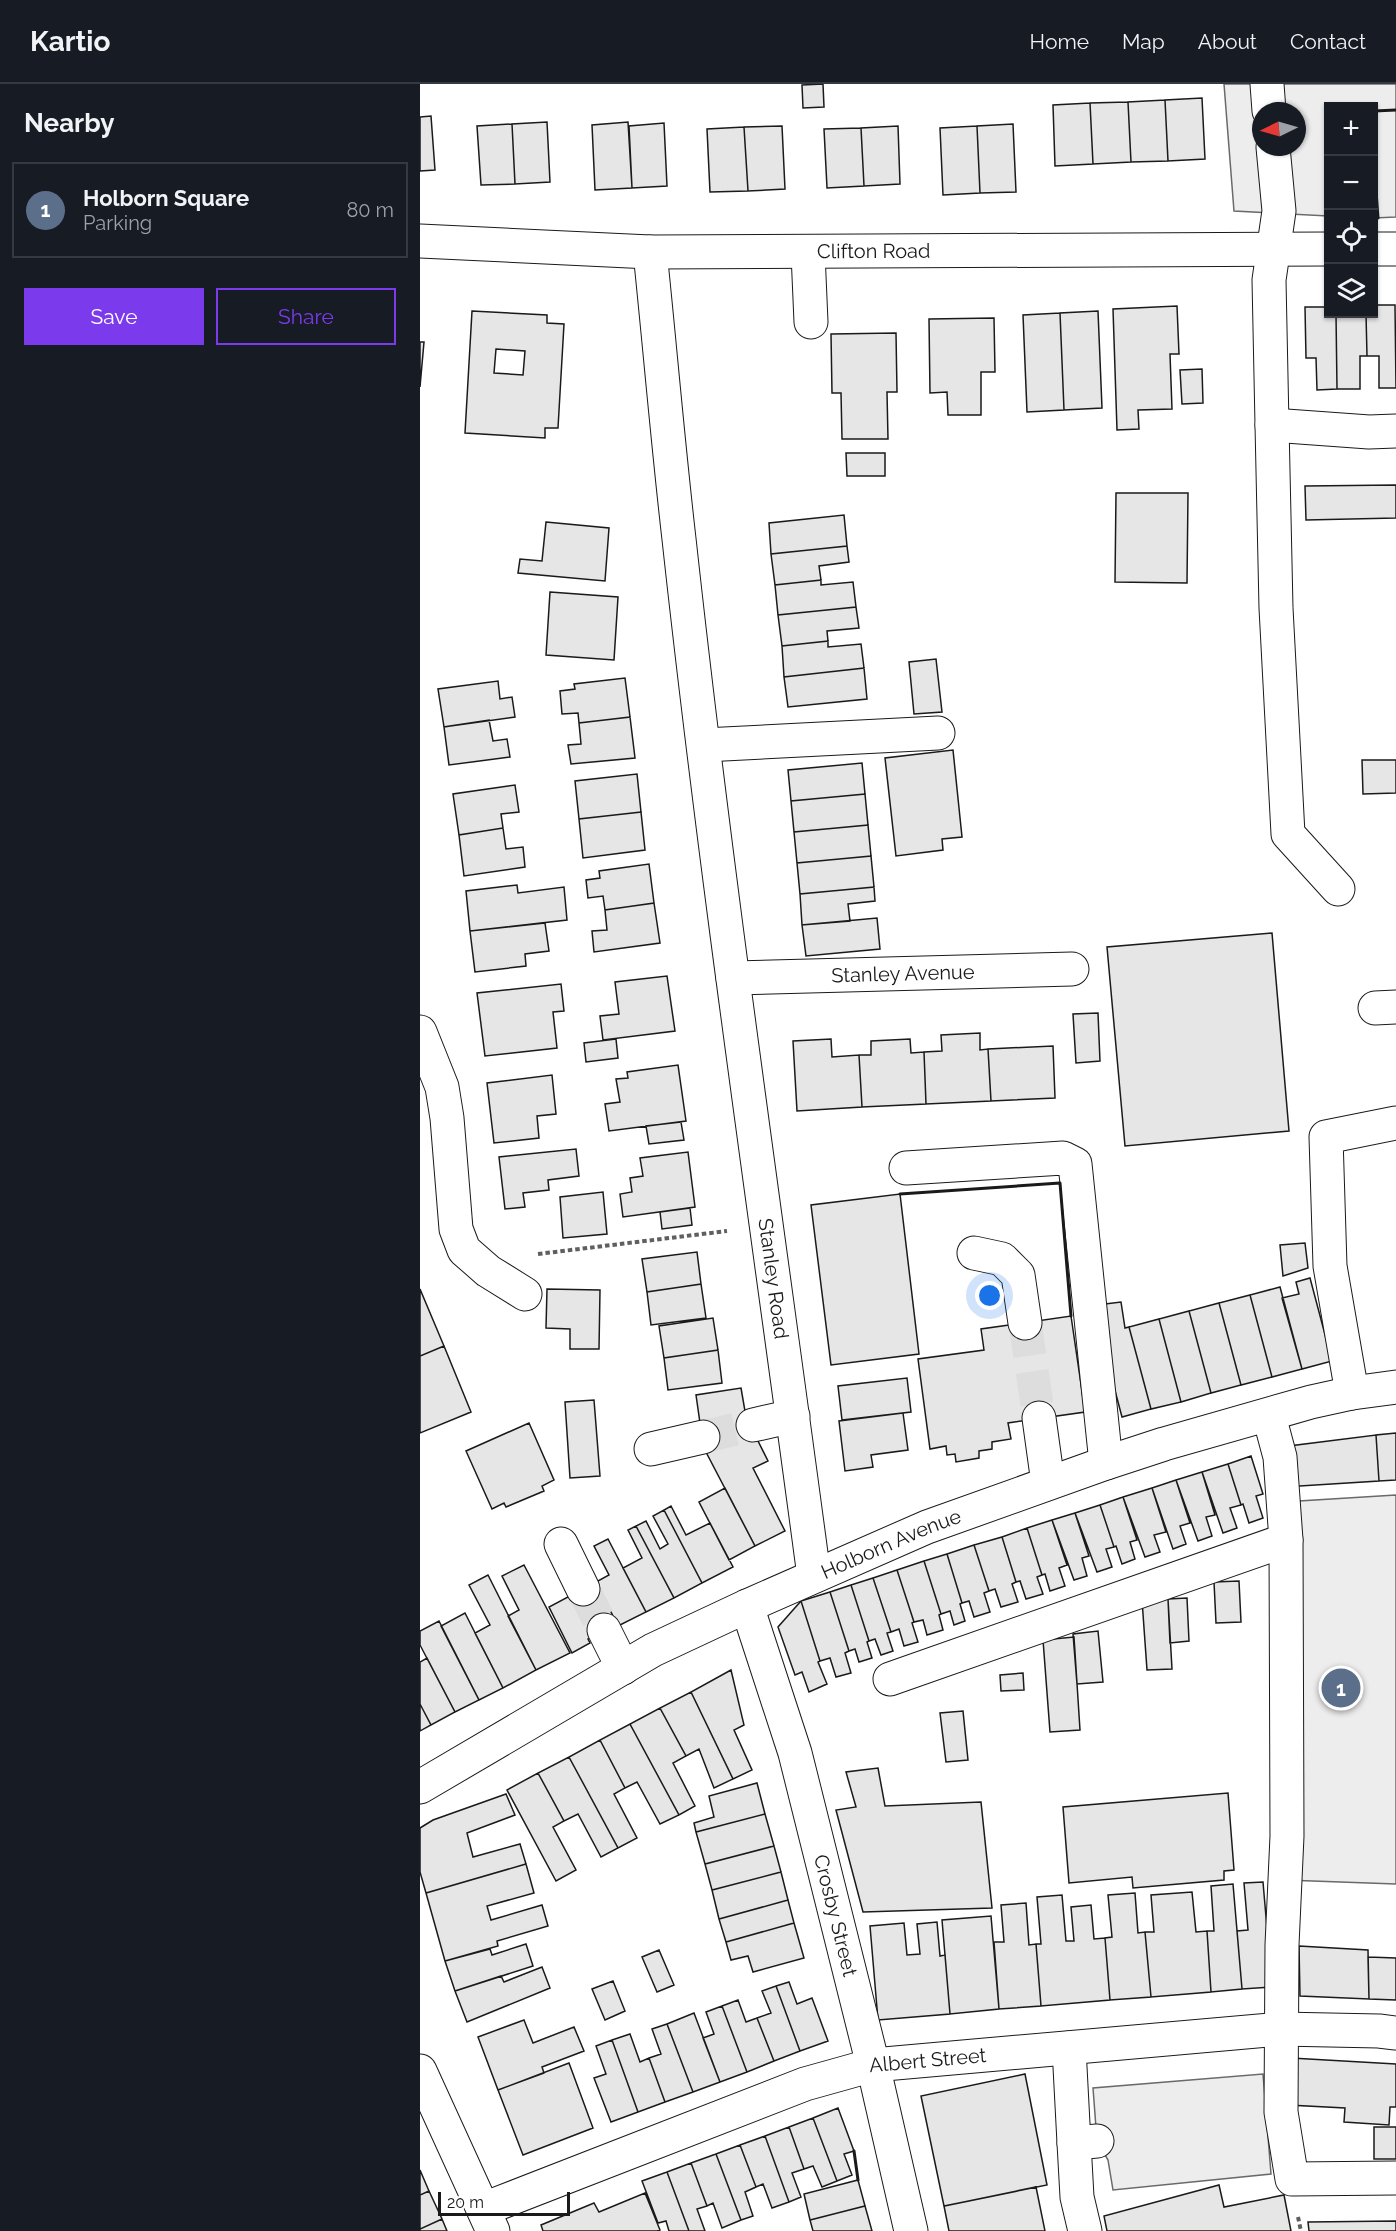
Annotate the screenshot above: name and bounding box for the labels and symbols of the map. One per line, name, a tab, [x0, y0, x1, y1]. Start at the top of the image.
north arrow	[1252, 102, 1306, 156]
street label: Clifton Road	[817, 239, 930, 263]
street label: Stanley Avenue	[831, 960, 975, 987]
street label: Stanley Road	[753, 1217, 794, 1340]
your location	[975, 1281, 1004, 1310]
street label: Holborn Avenue	[817, 1504, 964, 1584]
pin: 1	[1322, 1666, 1360, 1710]
street label: Crosby Street	[809, 1852, 862, 1979]
street label: Albert Street	[868, 2043, 988, 2077]
scale bar	[438, 2189, 570, 2216]

